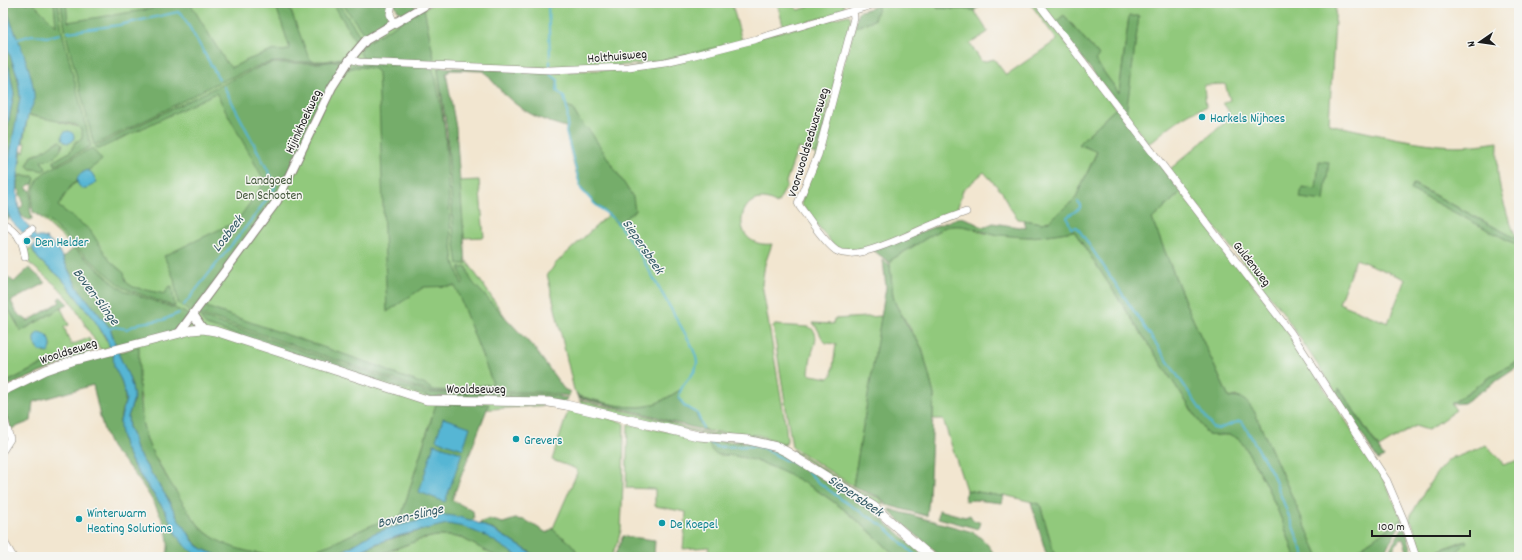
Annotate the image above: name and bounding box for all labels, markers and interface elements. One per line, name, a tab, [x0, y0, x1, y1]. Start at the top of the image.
north arrow	[1460, 22, 1500, 62]
text: N	[1464, 39, 1481, 48]
street label: Holthuisweg	[587, 45, 648, 70]
street label: Voorwooldsedwarsweg	[784, 85, 835, 200]
street label: Hijinkhoekweg	[281, 87, 328, 157]
place label: Harkels Nijhoes	[1210, 110, 1285, 129]
marker: Harkels Nijhoes	[1197, 112, 1207, 122]
park label: Landgoed Den Schooten	[236, 172, 302, 206]
water label: Losbeek	[208, 211, 250, 257]
water label: Siepersbeek	[617, 216, 669, 280]
place label: Den Helder	[35, 234, 89, 253]
marker: Den Helder	[22, 236, 32, 246]
street label: Guldenweg	[1227, 238, 1275, 291]
water label: Boven-Slinge	[67, 264, 124, 331]
street label: Wooldseweg	[38, 334, 100, 371]
street label: Wooldseweg	[446, 381, 506, 400]
place label: Grevers	[524, 432, 563, 451]
marker: Grevers	[511, 434, 521, 444]
water label: Siepersbeek	[823, 471, 888, 523]
water label: Boven-Slinge	[376, 499, 446, 534]
place label: Winterwarm Heating Solutions	[87, 505, 172, 539]
scale bar	[1372, 512, 1470, 538]
marker: Winterwarm Heating Solutions	[74, 514, 84, 524]
place label: De Koepel	[670, 516, 718, 535]
marker: De Koepel	[657, 518, 667, 528]
text: 100 m	[1378, 519, 1405, 536]

